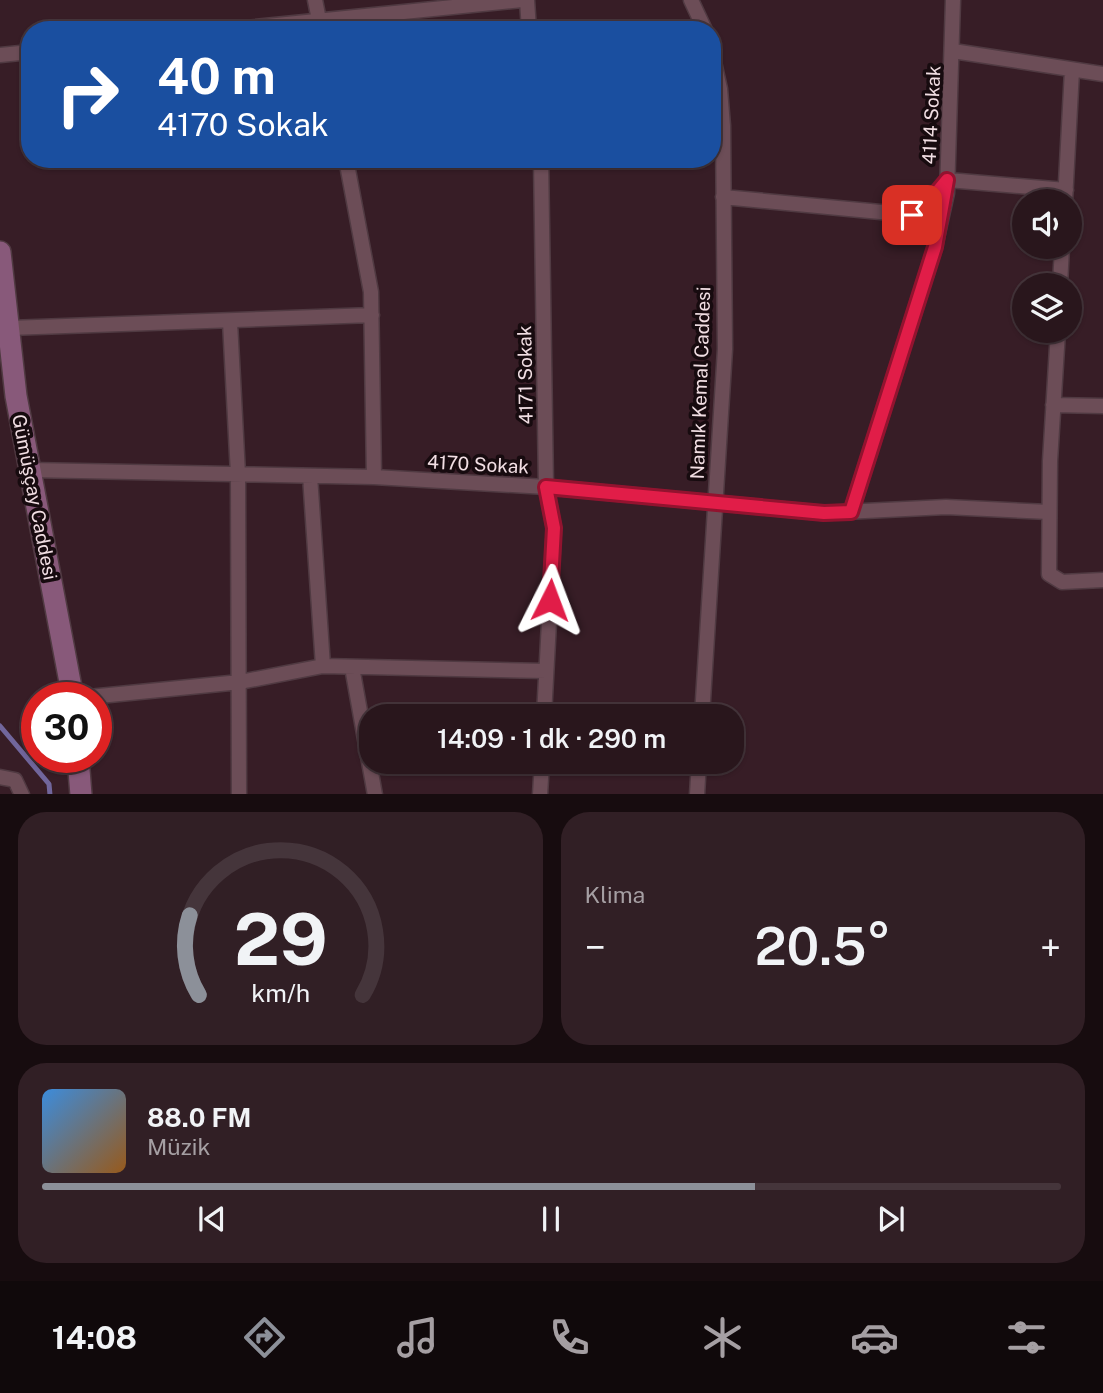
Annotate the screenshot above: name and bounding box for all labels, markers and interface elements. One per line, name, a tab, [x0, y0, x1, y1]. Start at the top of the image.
text: 40 m	[157, 47, 276, 105]
icon: right	[42, 49, 133, 140]
street label: 4114 Sokak	[917, 65, 945, 165]
text: 4170 Sokak	[157, 106, 329, 143]
pin	[882, 185, 942, 245]
map controls	[1012, 189, 1082, 343]
button: sound	[1012, 189, 1082, 259]
icon: arrive	[893, 196, 931, 234]
button: layers	[1012, 273, 1082, 343]
street label: Namık Kemal Caddesi	[686, 286, 714, 480]
street label: 4171 Sokak	[513, 325, 537, 425]
street label: Gümüşçay Caddesi	[8, 412, 62, 582]
street label: 4170 Sokak	[426, 450, 530, 478]
position arrow	[513, 563, 587, 637]
speed limit sign: 30	[21, 682, 112, 773]
text: 14:09 · 1 dk · 290 m	[437, 723, 666, 754]
text: Klima	[585, 881, 645, 908]
text: 29	[233, 896, 327, 981]
text: 20.5°	[755, 916, 891, 977]
text: −	[585, 925, 606, 970]
text: +	[1040, 925, 1061, 970]
text: km/h	[251, 977, 310, 1007]
text: 88.0 FM	[147, 1102, 251, 1133]
text: Müzik	[147, 1133, 210, 1160]
icon: previous	[193, 1200, 231, 1238]
icon: pause	[532, 1200, 570, 1238]
icon: next	[872, 1200, 910, 1238]
icon: directions	[240, 1313, 289, 1362]
icon: music	[393, 1313, 442, 1362]
icon: phone	[545, 1313, 594, 1362]
icon: climate	[698, 1313, 747, 1362]
icon: car	[850, 1313, 899, 1362]
icon: filters	[1002, 1313, 1051, 1362]
text: 14:08	[52, 1319, 137, 1356]

